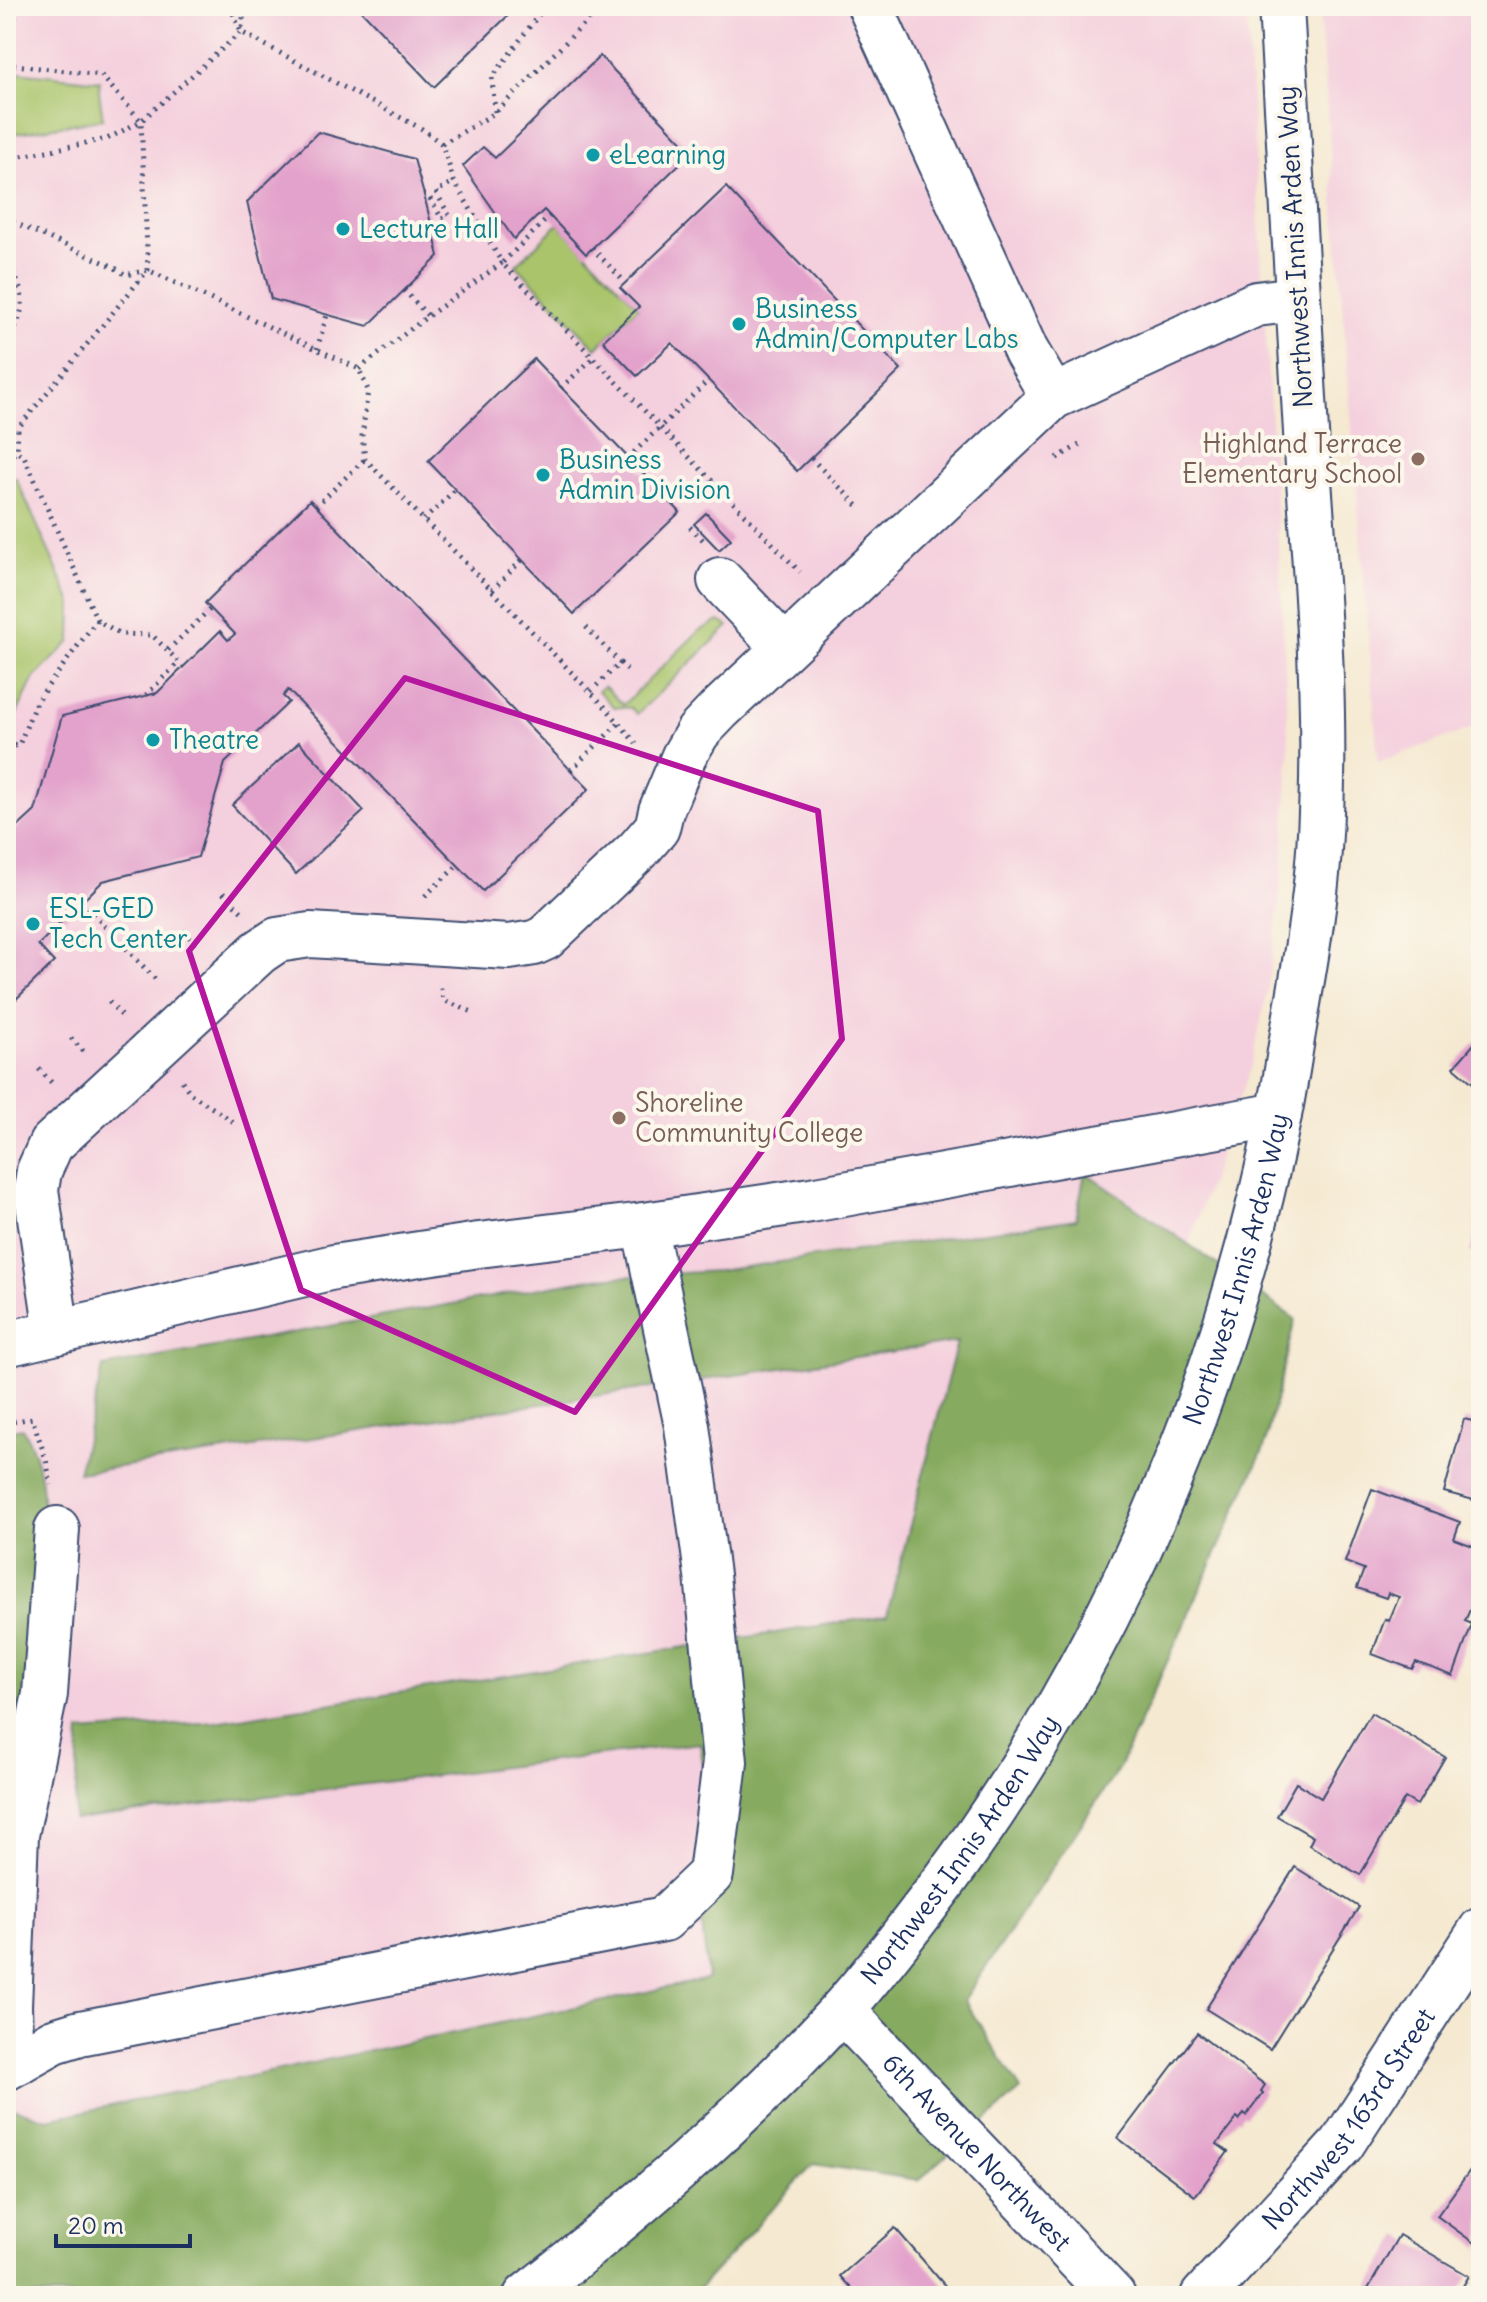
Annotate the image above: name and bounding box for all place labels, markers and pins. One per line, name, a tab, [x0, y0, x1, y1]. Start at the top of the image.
place label: eLearning	[609, 138, 726, 171]
marker: eLearning	[584, 146, 602, 164]
place label: Lecture Hall	[359, 212, 499, 245]
marker: Lecture Hall	[334, 220, 352, 238]
place label: Business Admin/Computer Labs	[755, 292, 1019, 355]
marker: Business Admin/Computer Labs	[730, 315, 748, 333]
place label: Highland Terrace Elementary School	[1182, 427, 1402, 490]
place label: Business Admin Division	[559, 443, 731, 506]
marker: Highland Terrace Elementary School	[1409, 450, 1427, 468]
marker: Business Admin Division	[534, 466, 552, 484]
place label: Theatre	[169, 723, 259, 756]
marker: Theatre	[144, 731, 162, 749]
place label: ESL-GED Tech Center	[49, 892, 188, 955]
marker: ESL-GED Tech Center	[24, 915, 42, 933]
place label: Shoreline Community College	[635, 1086, 863, 1149]
marker: Shoreline Community College	[610, 1109, 628, 1127]

